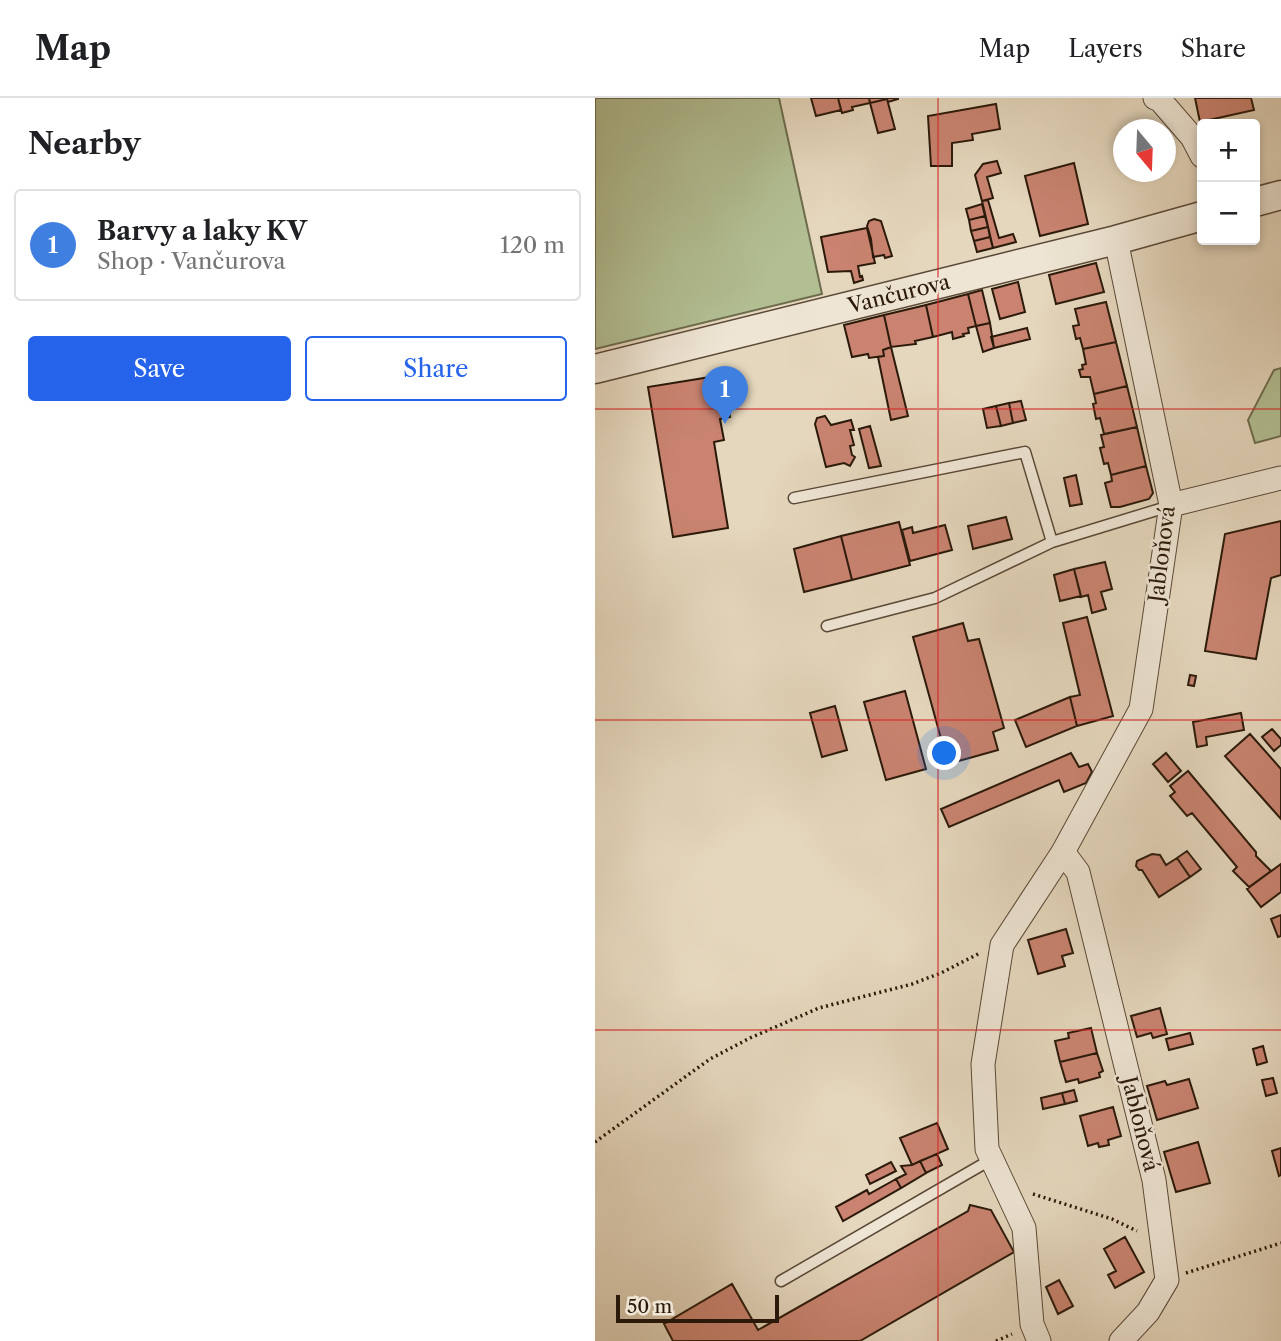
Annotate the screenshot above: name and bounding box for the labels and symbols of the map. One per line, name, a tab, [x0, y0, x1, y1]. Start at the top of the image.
north arrow	[1113, 119, 1176, 182]
street label: Vančurova	[844, 269, 953, 319]
pin: 1	[702, 366, 748, 424]
street label: Jabloňová	[1143, 503, 1180, 607]
your location	[927, 736, 961, 770]
street label: Jabloňová	[1116, 1071, 1165, 1175]
scale bar	[616, 1292, 779, 1324]

